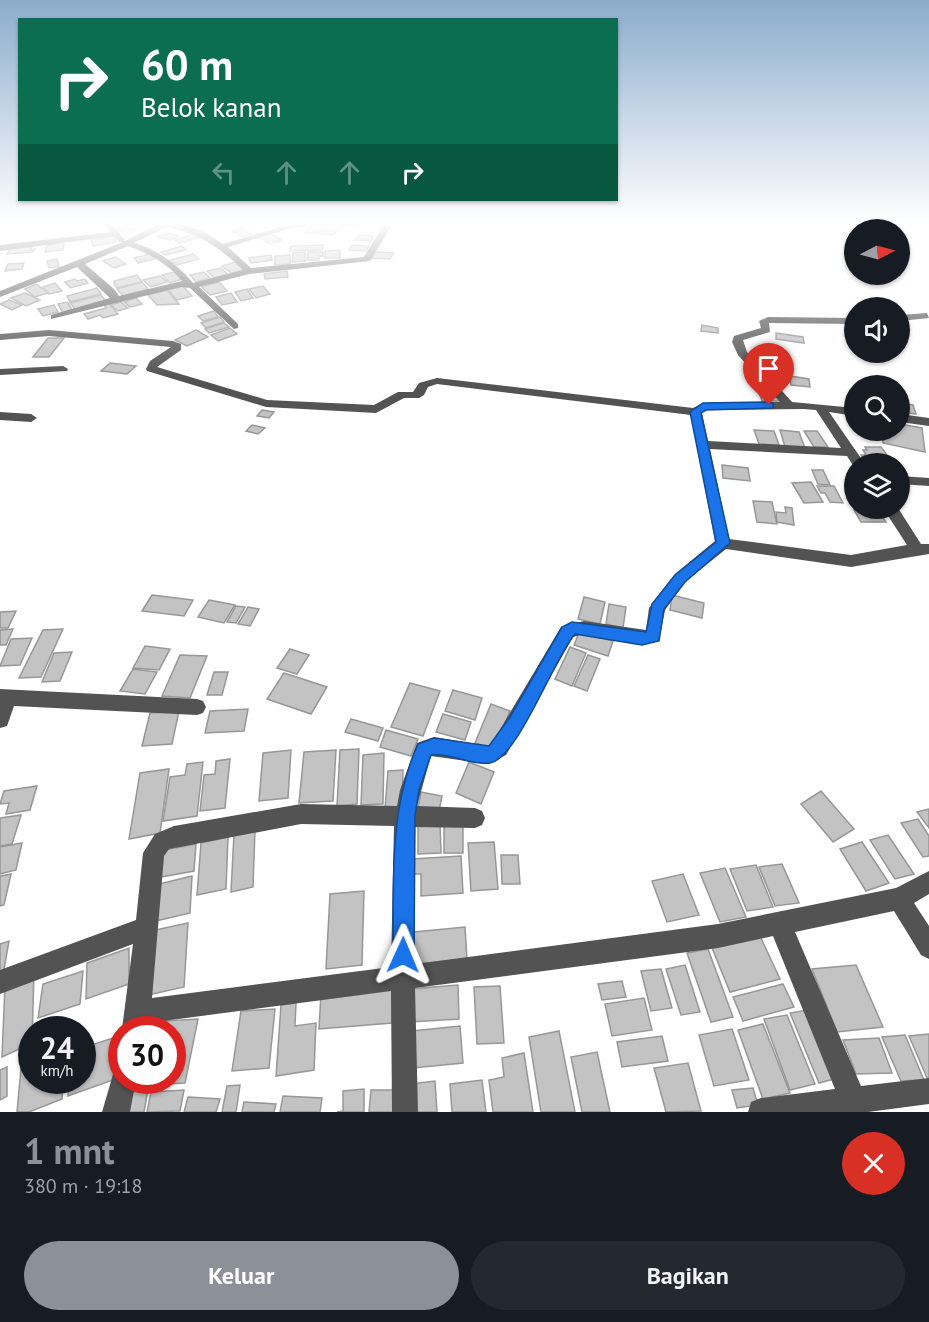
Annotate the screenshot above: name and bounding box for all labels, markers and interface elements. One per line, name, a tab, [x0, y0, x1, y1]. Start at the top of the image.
text: 60 m	[141, 37, 233, 92]
icon: right	[42, 42, 120, 120]
text: Belok kanan	[141, 90, 281, 124]
icon: left	[207, 156, 240, 189]
icon: ahead	[270, 156, 303, 189]
icon: ahead	[333, 156, 366, 189]
icon: right	[396, 156, 429, 189]
north arrow	[844, 219, 910, 285]
map controls	[844, 219, 910, 519]
button: sound	[844, 297, 910, 363]
pin	[743, 343, 794, 405]
icon: arrive	[752, 352, 785, 385]
button: search	[844, 375, 910, 441]
button: layers	[844, 453, 910, 519]
position arrow	[371, 923, 435, 987]
speed limit sign: 30	[108, 1016, 186, 1094]
text: 24	[40, 1028, 74, 1067]
text: km/h	[41, 1061, 73, 1080]
text: 1 mnt	[24, 1127, 115, 1174]
button: close	[842, 1132, 905, 1195]
text: 380 m · 19:18	[24, 1173, 142, 1199]
button: Keluar	[24, 1241, 459, 1310]
button: Bagikan	[471, 1241, 905, 1310]

